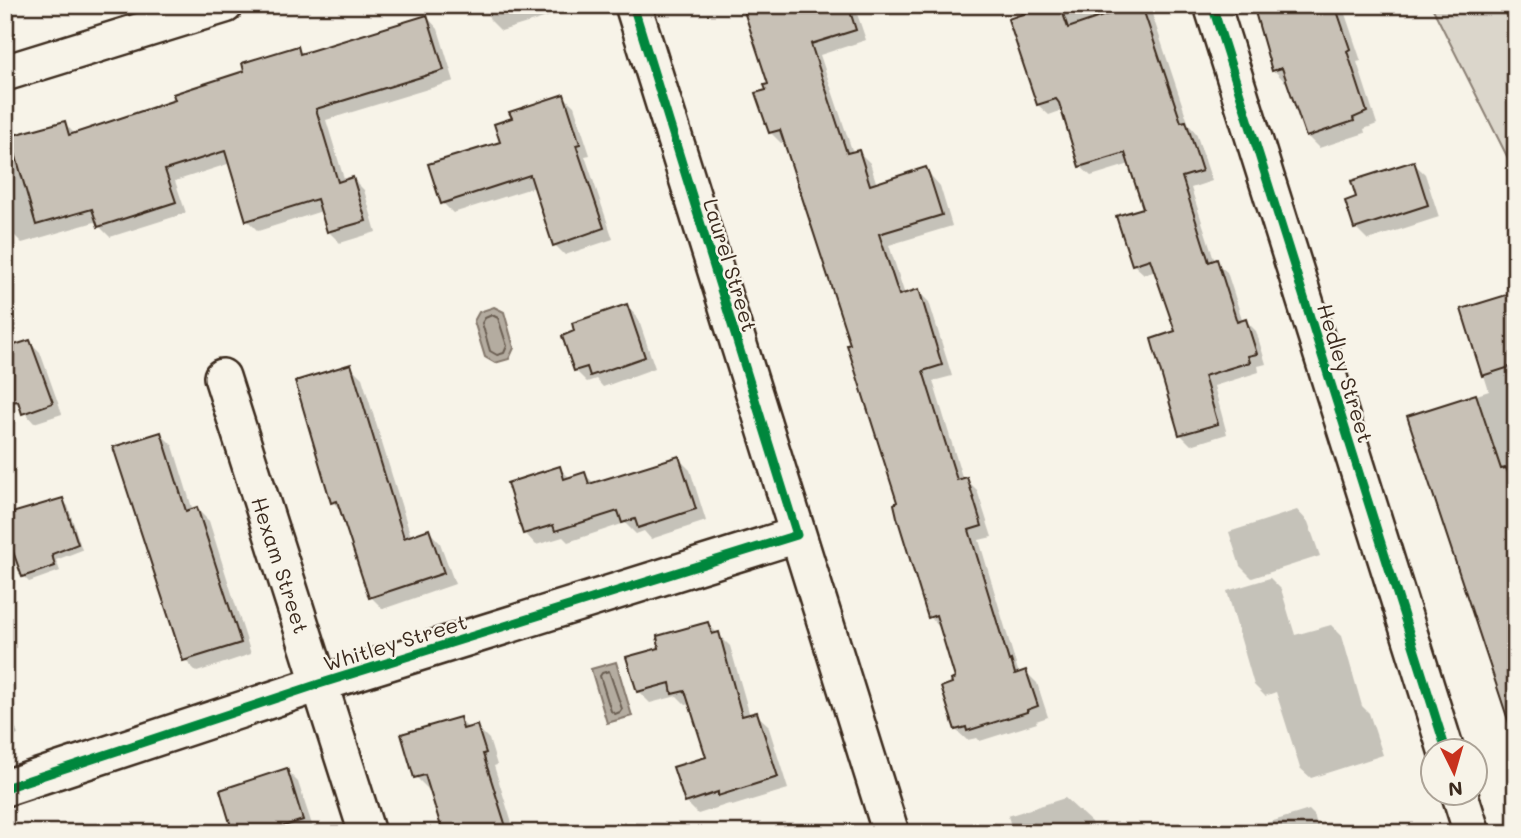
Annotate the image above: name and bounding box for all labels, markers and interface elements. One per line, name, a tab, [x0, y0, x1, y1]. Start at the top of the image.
street label: Laurel Street	[698, 195, 764, 335]
street label: Hedley Street	[1312, 300, 1380, 446]
street label: Hexam Street	[246, 493, 316, 637]
street label: Whitley Street	[320, 607, 470, 677]
north arrow	[1420, 736, 1490, 806]
text: N	[1447, 776, 1464, 803]

